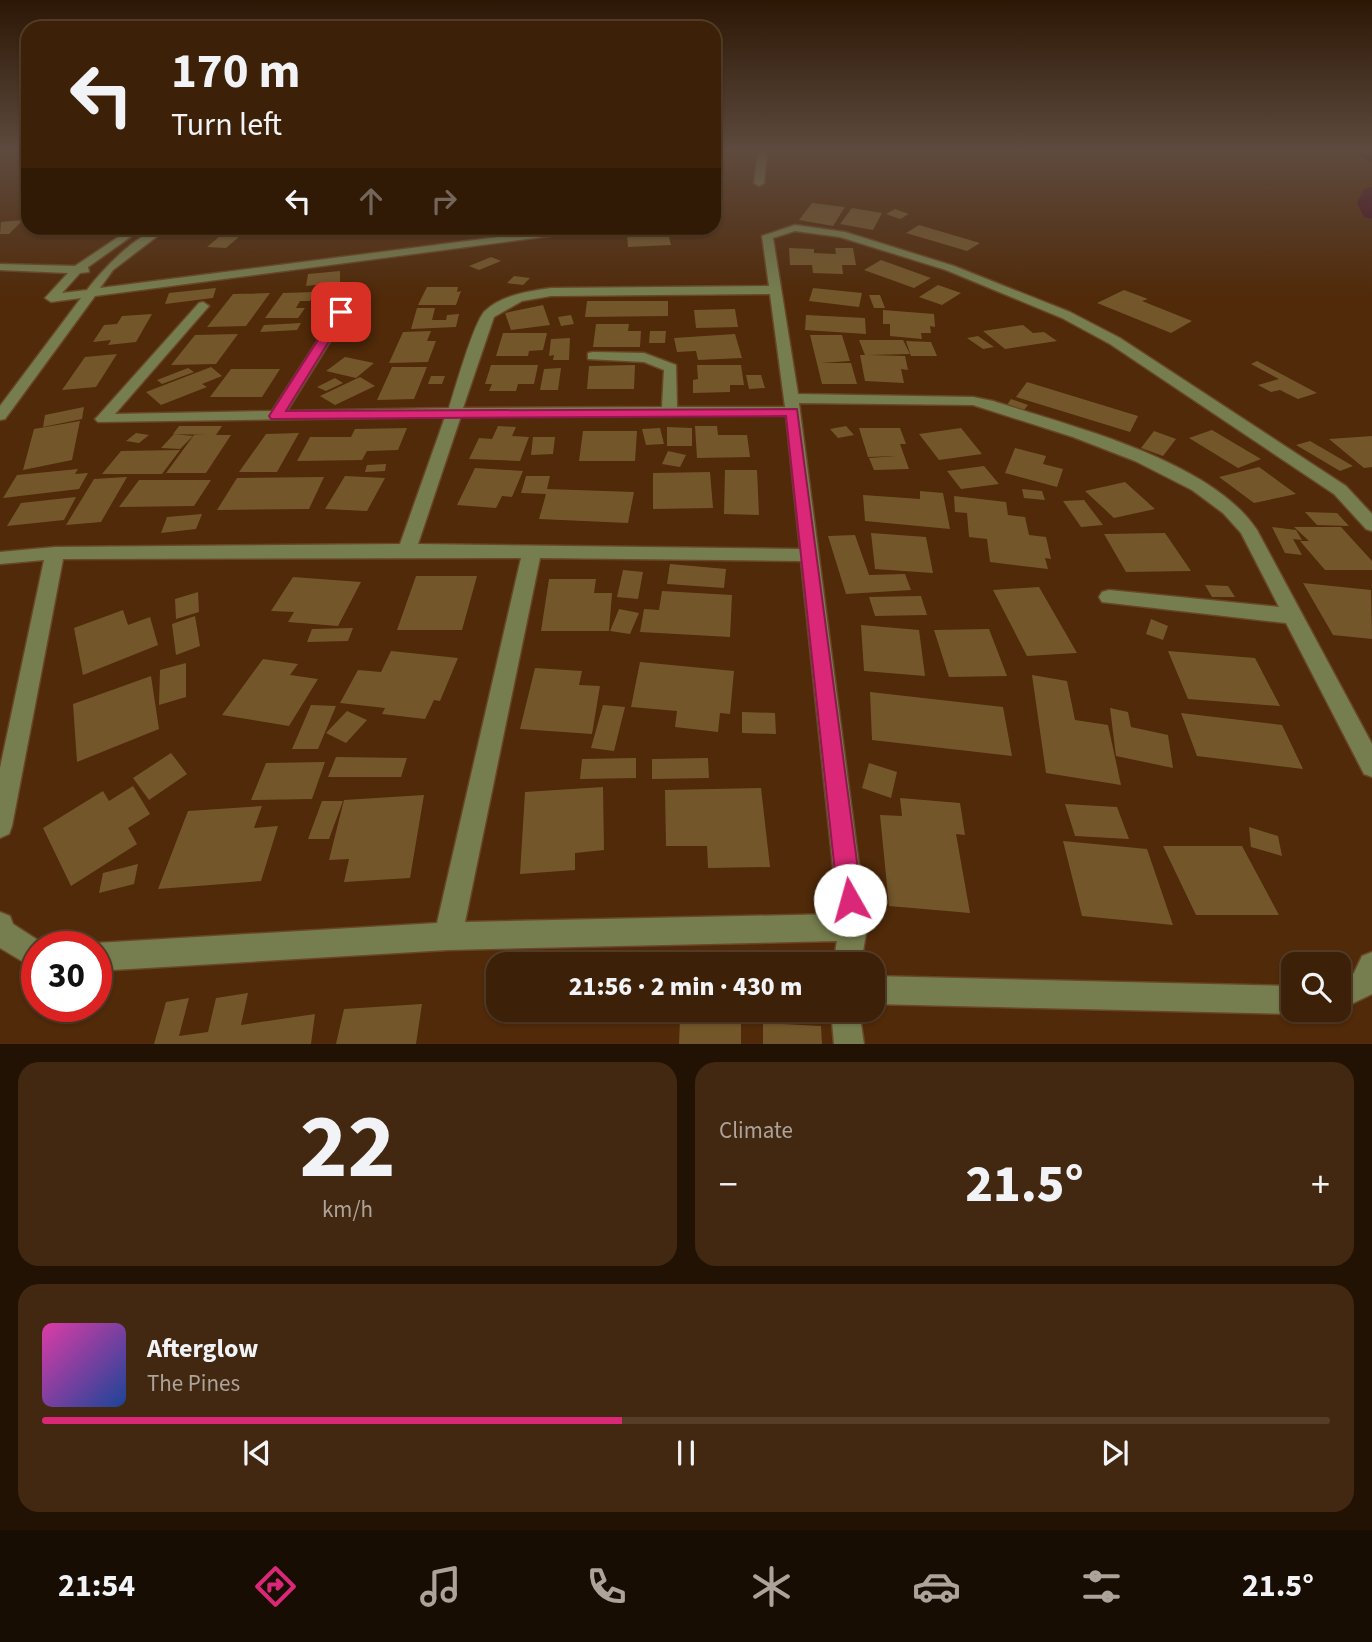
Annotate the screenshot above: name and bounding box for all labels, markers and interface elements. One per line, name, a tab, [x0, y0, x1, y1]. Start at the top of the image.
text: 170 m	[171, 37, 300, 107]
icon: left	[56, 49, 147, 140]
text: Turn left	[171, 102, 282, 148]
icon: left	[279, 182, 317, 220]
icon: ahead	[352, 182, 390, 220]
icon: right	[425, 182, 463, 220]
pin	[311, 282, 371, 342]
icon: arrive	[322, 293, 360, 331]
position arrow	[813, 863, 887, 937]
speed limit sign: 30	[21, 931, 112, 1022]
map controls	[1281, 952, 1351, 1022]
button: search	[1281, 952, 1351, 1022]
text: 21:56 · 2 min · 430 m	[569, 968, 802, 1005]
text: 22	[299, 1083, 396, 1212]
text: Climate	[719, 1114, 793, 1147]
text: 21.5°	[965, 1148, 1084, 1222]
text: −	[719, 1158, 738, 1212]
text: +	[1311, 1158, 1330, 1212]
text: km/h	[322, 1193, 373, 1226]
text: Afterglow	[147, 1330, 258, 1367]
text: The Pines	[147, 1367, 240, 1400]
icon: previous	[238, 1434, 276, 1472]
icon: pause	[667, 1434, 705, 1472]
icon: next	[1096, 1434, 1134, 1472]
icon: directions	[251, 1562, 300, 1611]
icon: music	[416, 1562, 465, 1611]
icon: phone	[582, 1562, 631, 1611]
icon: climate	[747, 1562, 796, 1611]
icon: car	[912, 1562, 961, 1611]
icon: filters	[1077, 1562, 1126, 1611]
text: 21:54	[58, 1563, 135, 1609]
text: 21.5°	[1242, 1563, 1314, 1609]

